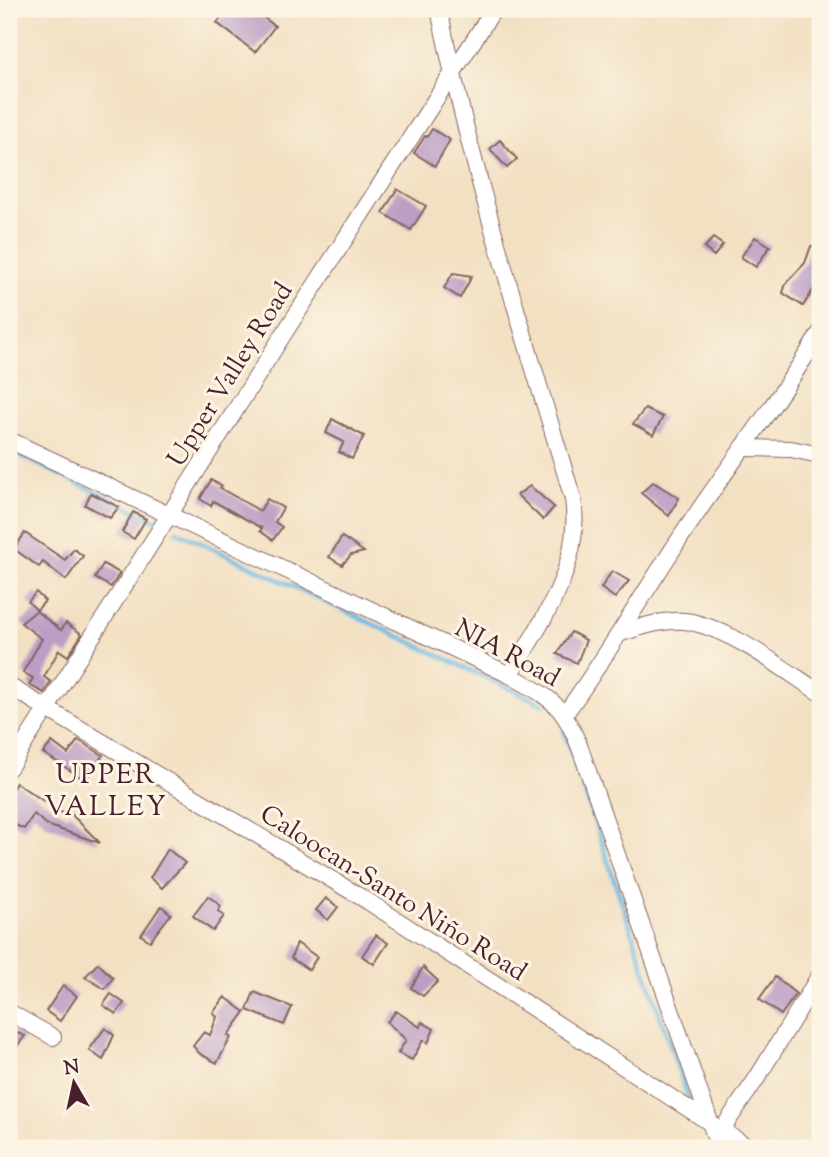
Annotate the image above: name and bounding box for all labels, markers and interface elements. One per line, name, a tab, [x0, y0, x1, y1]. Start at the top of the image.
street label: Upper Valley Road	[159, 276, 303, 475]
street label: NIA Road	[448, 611, 566, 698]
district label: UPPER VALLEY	[44, 756, 168, 828]
street label: Caloocan-Santo Niño Road	[252, 797, 533, 992]
north arrow	[38, 1048, 108, 1118]
text: N	[62, 1054, 81, 1083]

